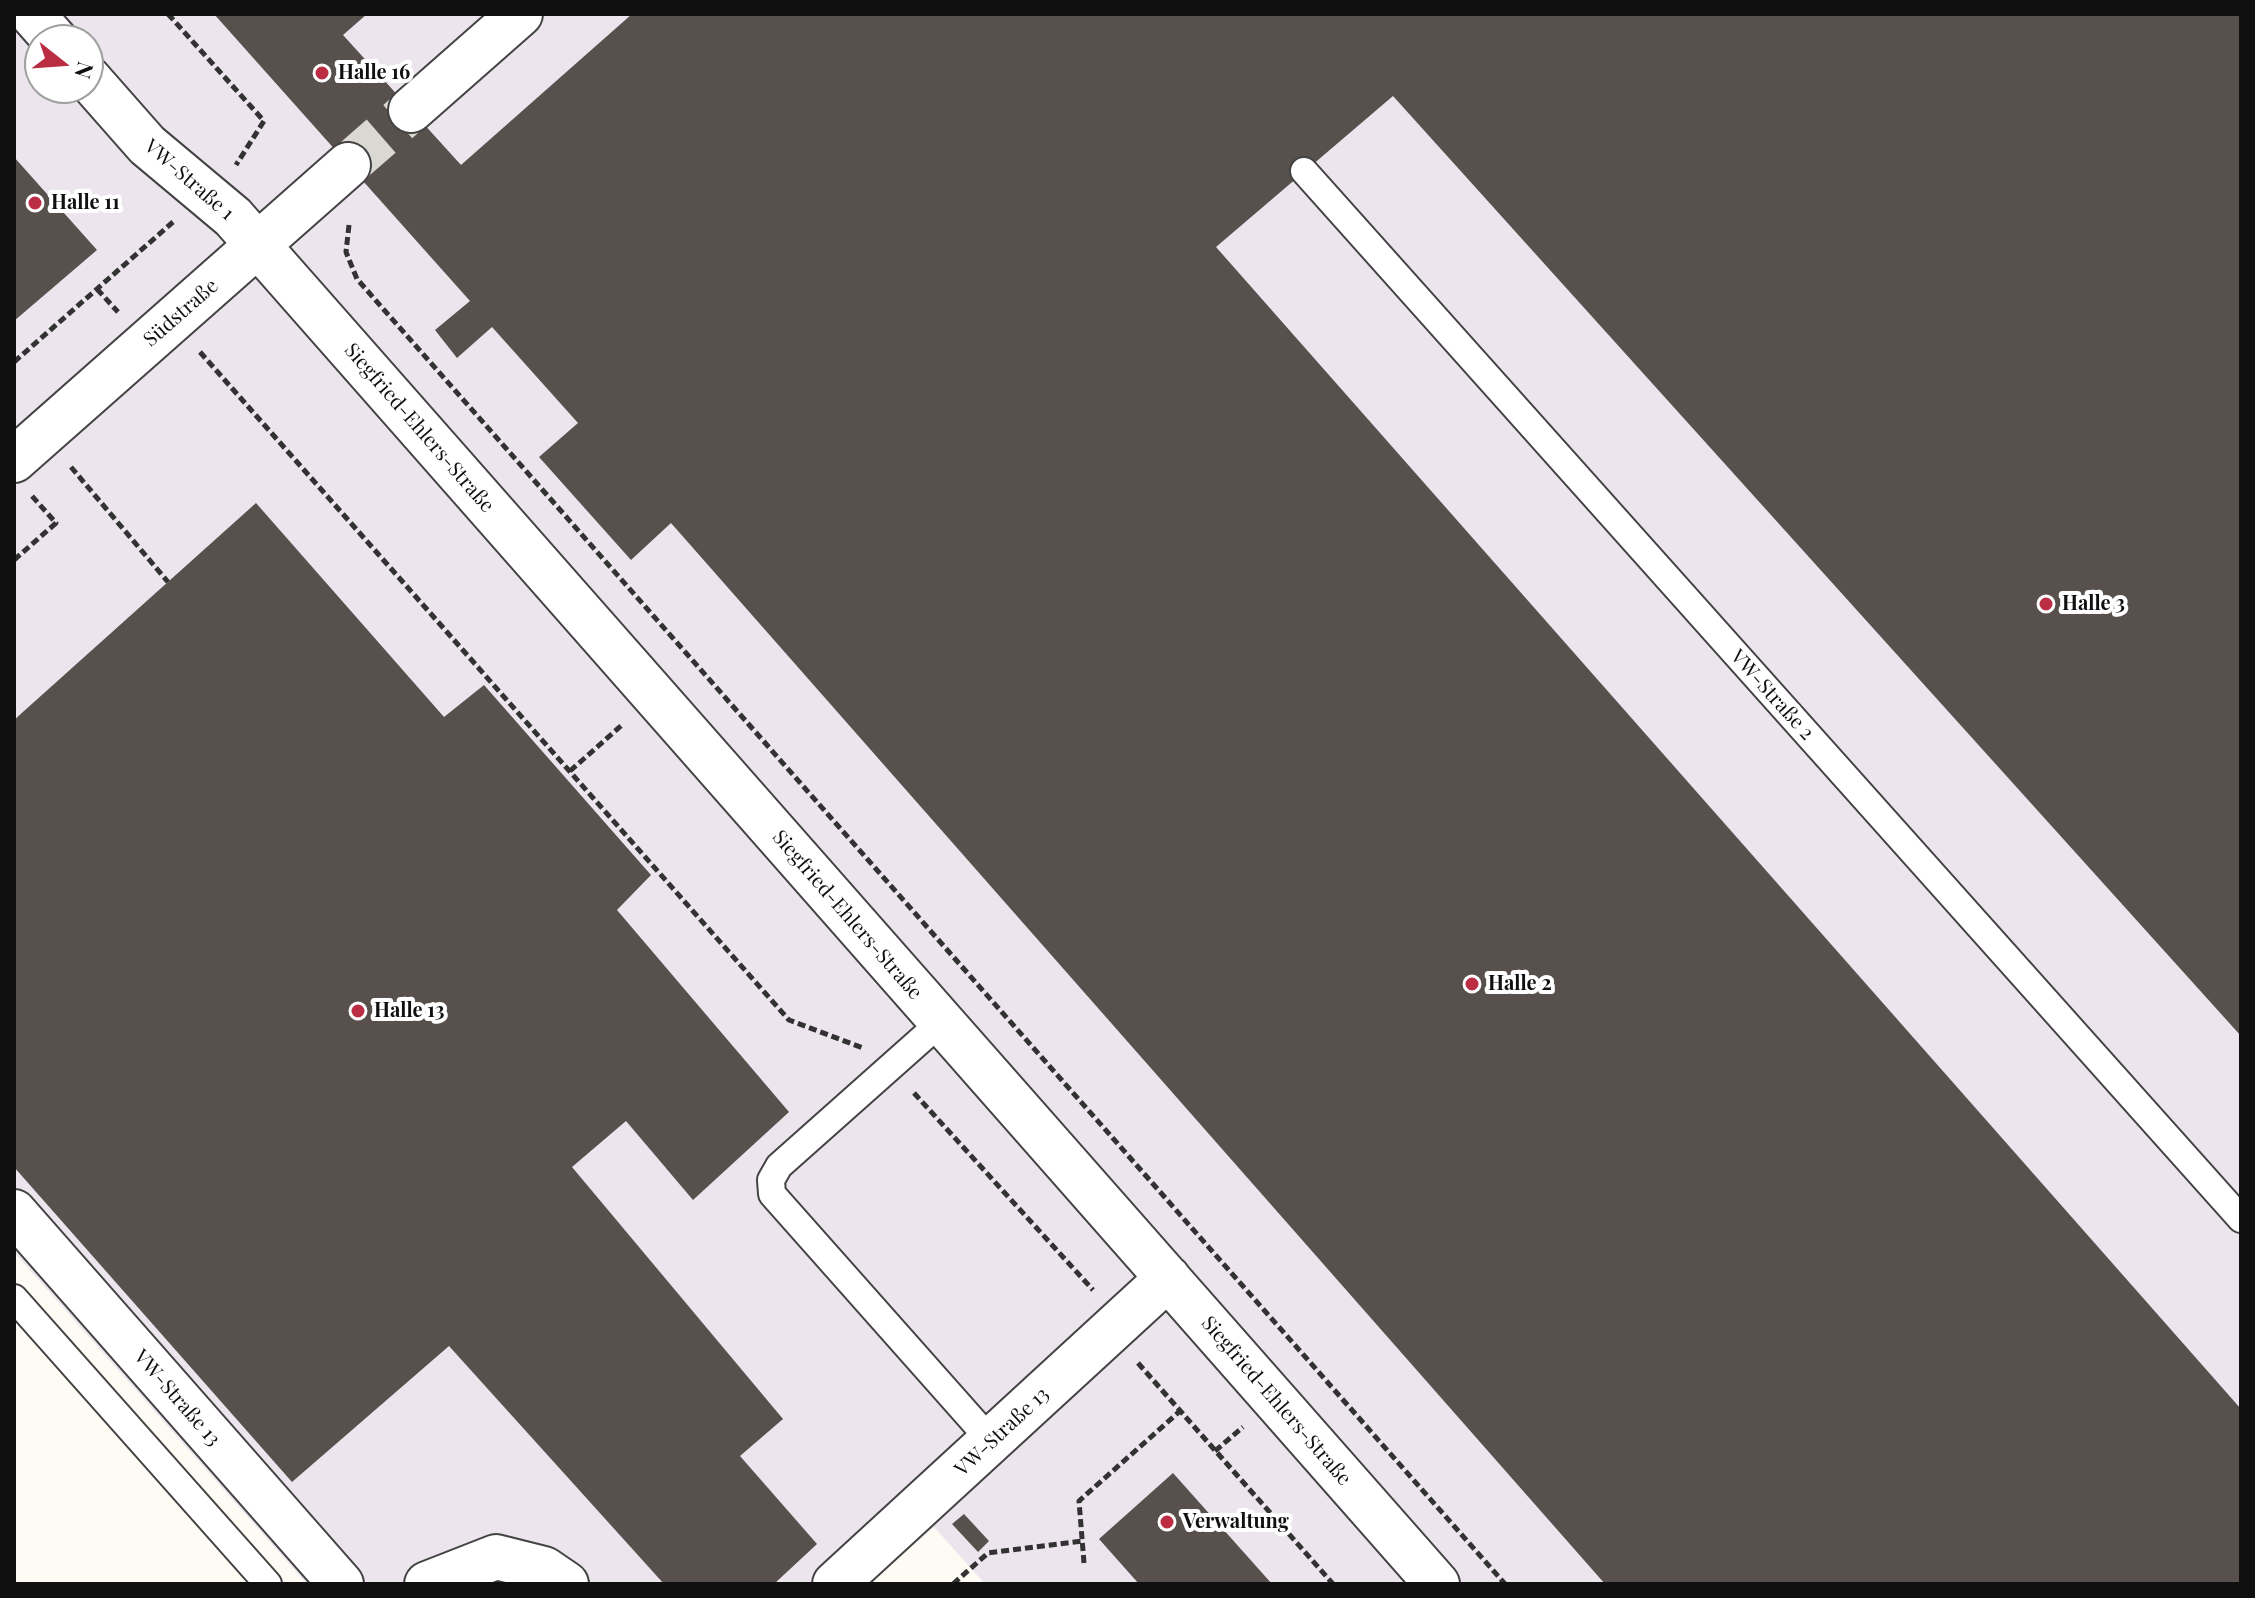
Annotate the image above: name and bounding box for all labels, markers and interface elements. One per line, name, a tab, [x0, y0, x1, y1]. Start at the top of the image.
north arrow	[24, 24, 104, 104]
text: N	[68, 58, 102, 82]
place label: Halle 16	[338, 61, 410, 85]
marker: Halle 16	[313, 64, 331, 82]
street label: VW-Straße 1	[139, 135, 239, 225]
place label: Halle 11	[51, 191, 120, 215]
marker: Halle 11	[26, 194, 44, 212]
street label: Südstraße	[139, 274, 223, 352]
street label: Siegfried-Ehlers-Straße	[339, 339, 499, 517]
place label: Halle 3	[2062, 592, 2125, 616]
marker: Halle 3	[2037, 595, 2055, 613]
street label: VW-Straße 2	[1725, 645, 1819, 745]
street label: Siegfried-Ehlers-Straße	[767, 826, 927, 1004]
place label: Halle 2	[1488, 972, 1552, 996]
marker: Halle 2	[1463, 975, 1481, 993]
place label: Halle 13	[374, 999, 445, 1023]
marker: Halle 13	[349, 1002, 367, 1020]
street label: Siegfried-Ehlers-Straße	[1196, 1312, 1356, 1490]
street label: VW-Straße 13	[129, 1345, 225, 1451]
street label: VW-Straße 13	[950, 1382, 1054, 1482]
place label: Verwaltung	[1183, 1510, 1289, 1534]
marker: Verwaltung	[1158, 1513, 1176, 1531]

